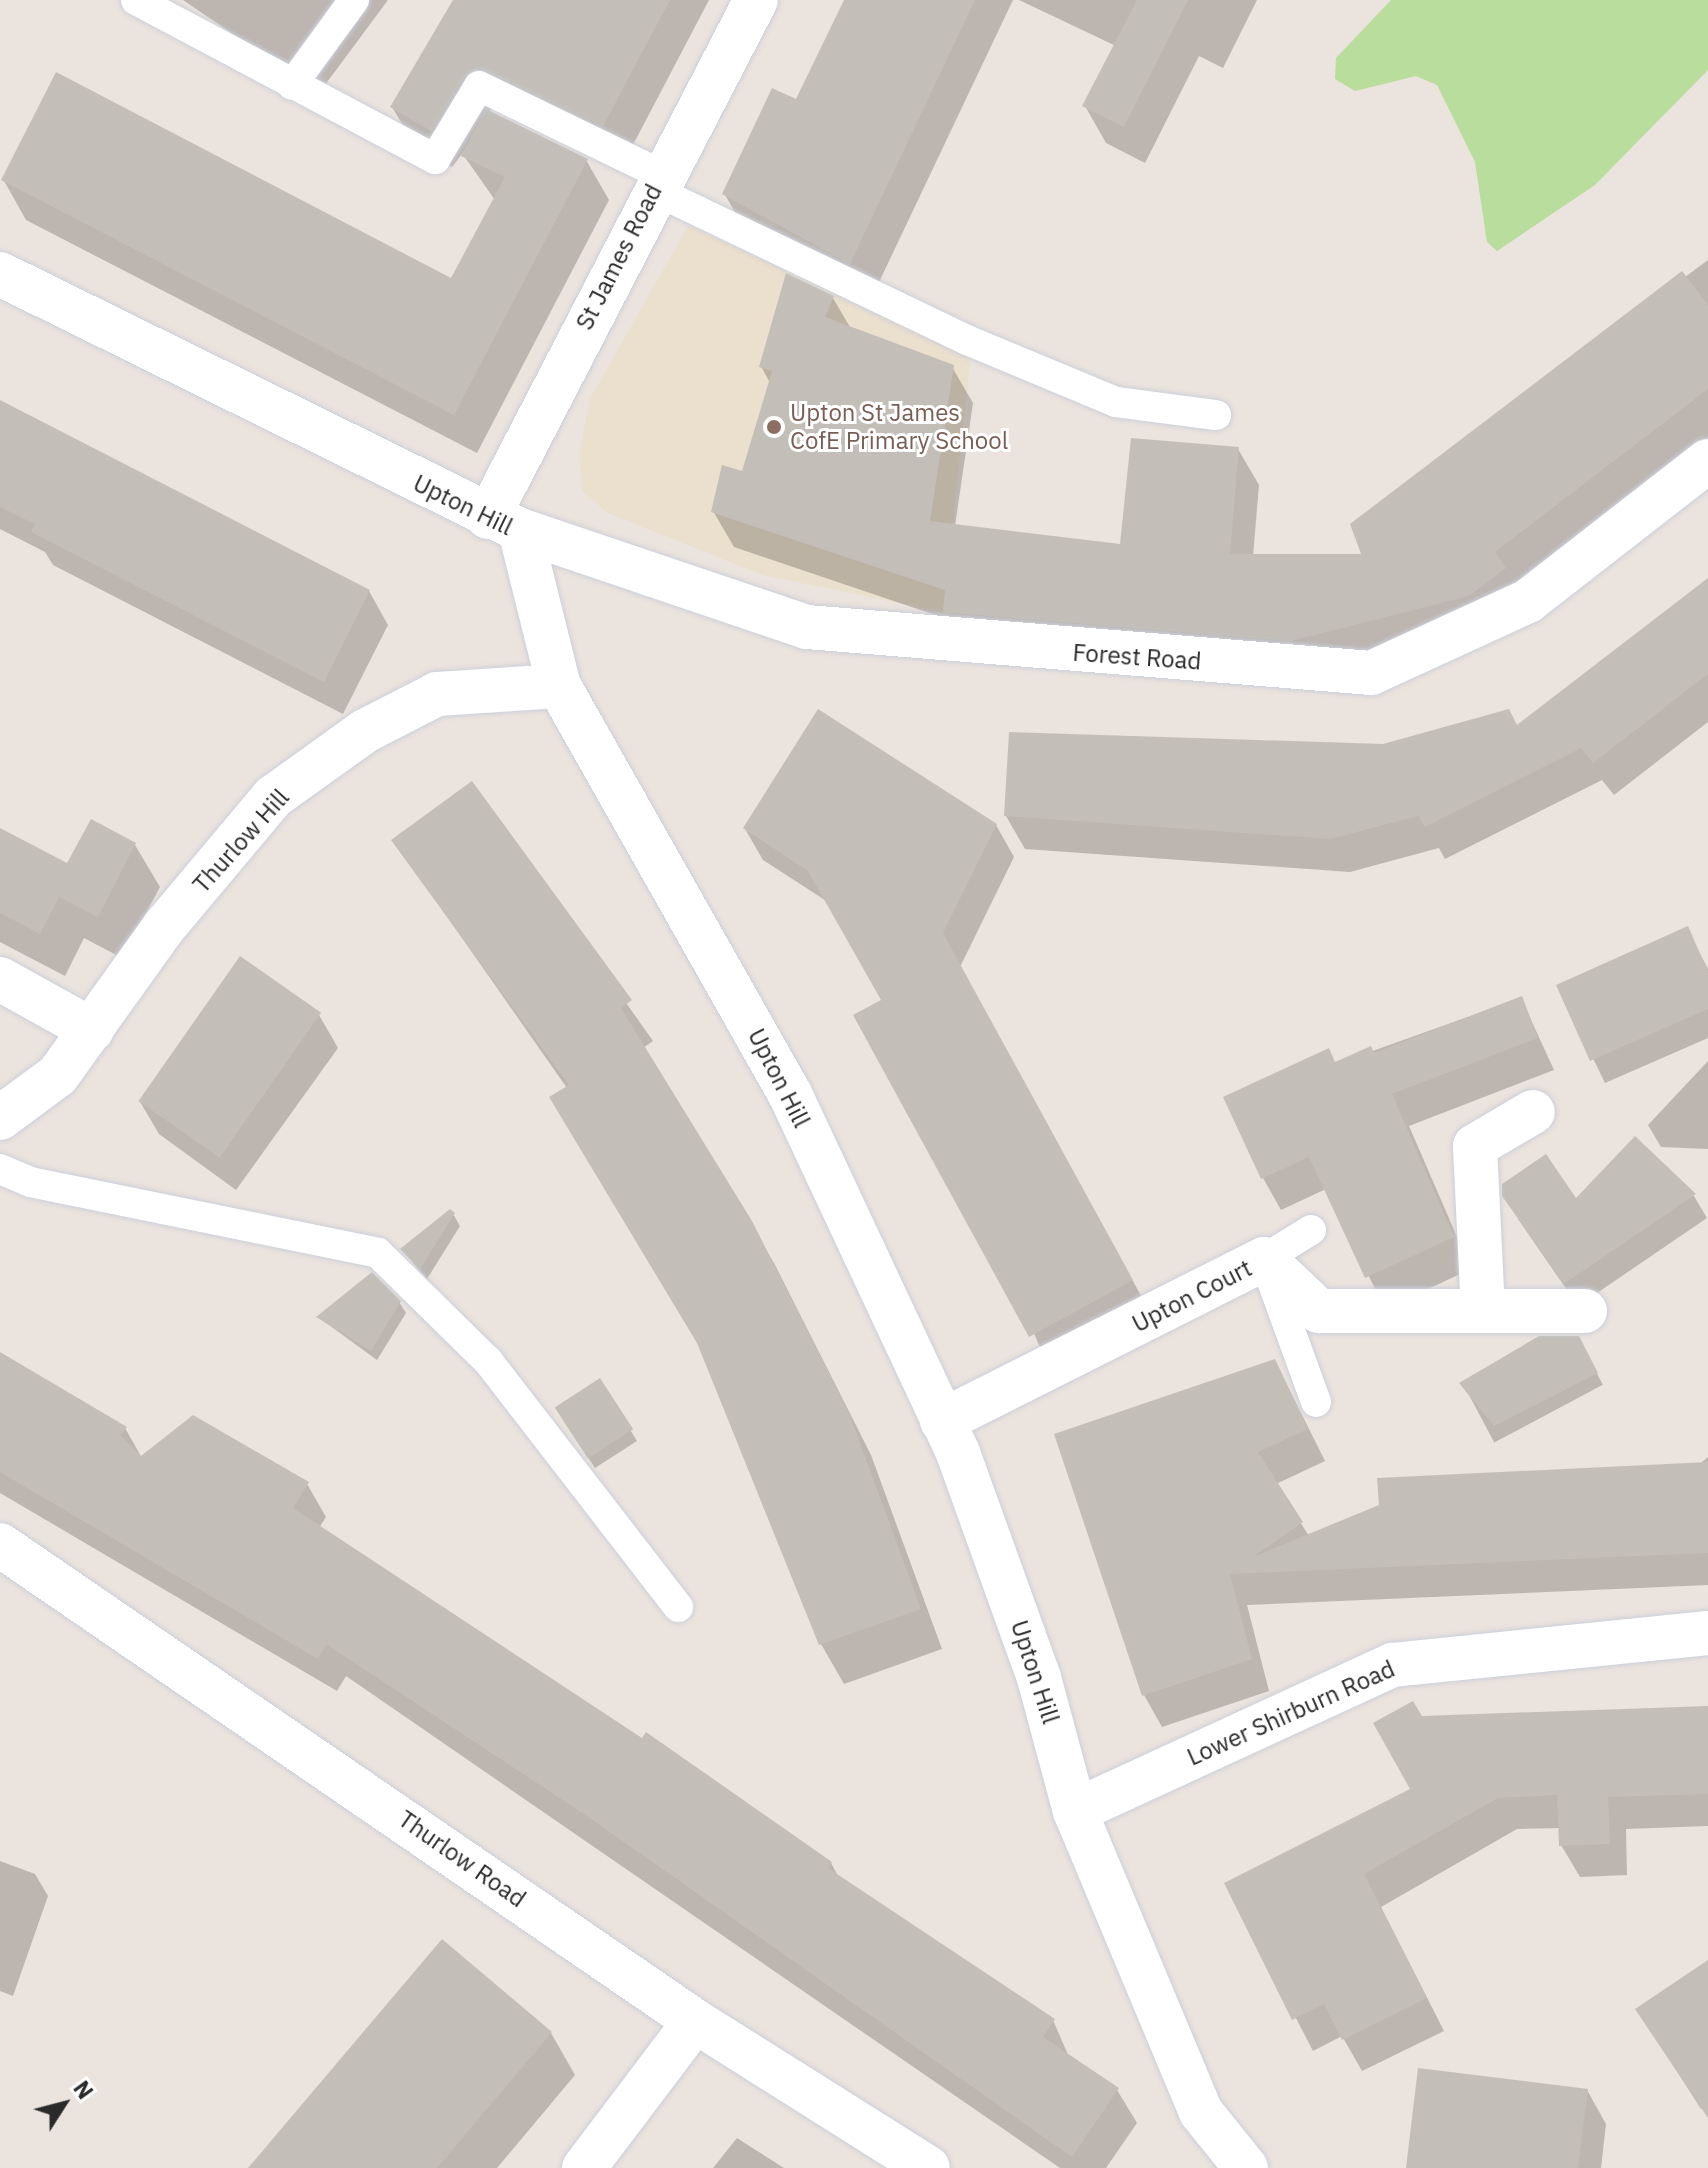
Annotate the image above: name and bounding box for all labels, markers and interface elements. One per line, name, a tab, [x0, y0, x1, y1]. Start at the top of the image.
street label: St James Road	[570, 179, 668, 335]
place label: Upton St James CofE Primary School	[790, 399, 1008, 455]
marker: Upton St James CofE Primary School	[765, 418, 783, 436]
street label: Upton Hill	[409, 469, 517, 541]
street label: Forest Road	[1072, 638, 1202, 676]
street label: Thurlow Hill	[187, 783, 295, 899]
street label: Upton Hill	[742, 1024, 816, 1132]
street label: Upton Court	[1127, 1254, 1257, 1338]
street label: Upton Hill	[1005, 1617, 1065, 1727]
street label: Lower Shirburn Road	[1183, 1654, 1399, 1772]
street label: Thurlow Road	[393, 1804, 531, 1914]
north arrow	[24, 2064, 104, 2144]
text: N	[67, 2075, 100, 2105]

